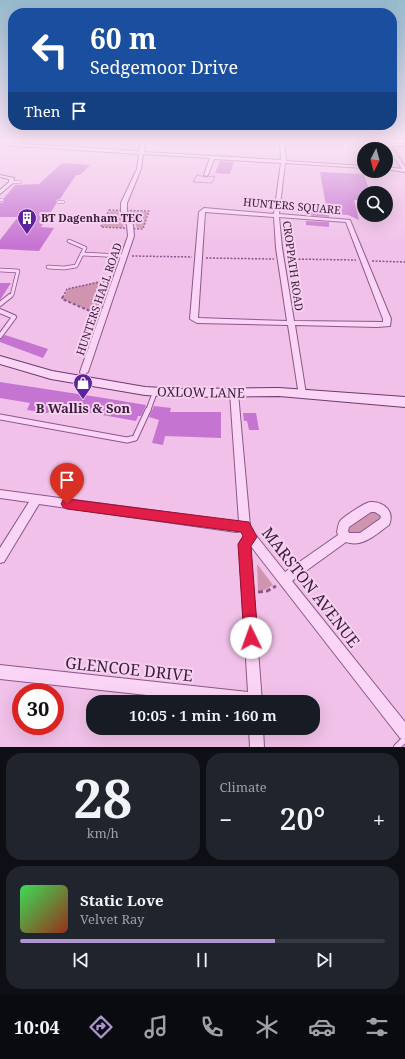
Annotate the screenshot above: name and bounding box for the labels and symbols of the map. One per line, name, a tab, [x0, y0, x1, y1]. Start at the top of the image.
north arrow	[357, 142, 393, 178]
street label: HUNTERS SQUARE	[242, 194, 342, 217]
building icon: BT Dagenham TEC	[16, 207, 38, 235]
place label: BT Dagenham TEC	[41, 210, 142, 225]
street label: CROPPATH ROAD	[280, 220, 307, 312]
street label: HUNTERS HALL ROAD	[72, 240, 125, 357]
shop icon: B Wallis & Son	[72, 372, 94, 400]
street label: OXLOW LANE	[157, 382, 245, 402]
place label: B Wallis & Son	[36, 399, 130, 417]
pin	[50, 463, 84, 504]
street label: MARSTON AVENUE	[257, 522, 365, 652]
position arrow	[230, 617, 272, 659]
street label: GLENCOE DRIVE	[64, 651, 194, 687]
speed limit sign: 30	[12, 683, 64, 735]

